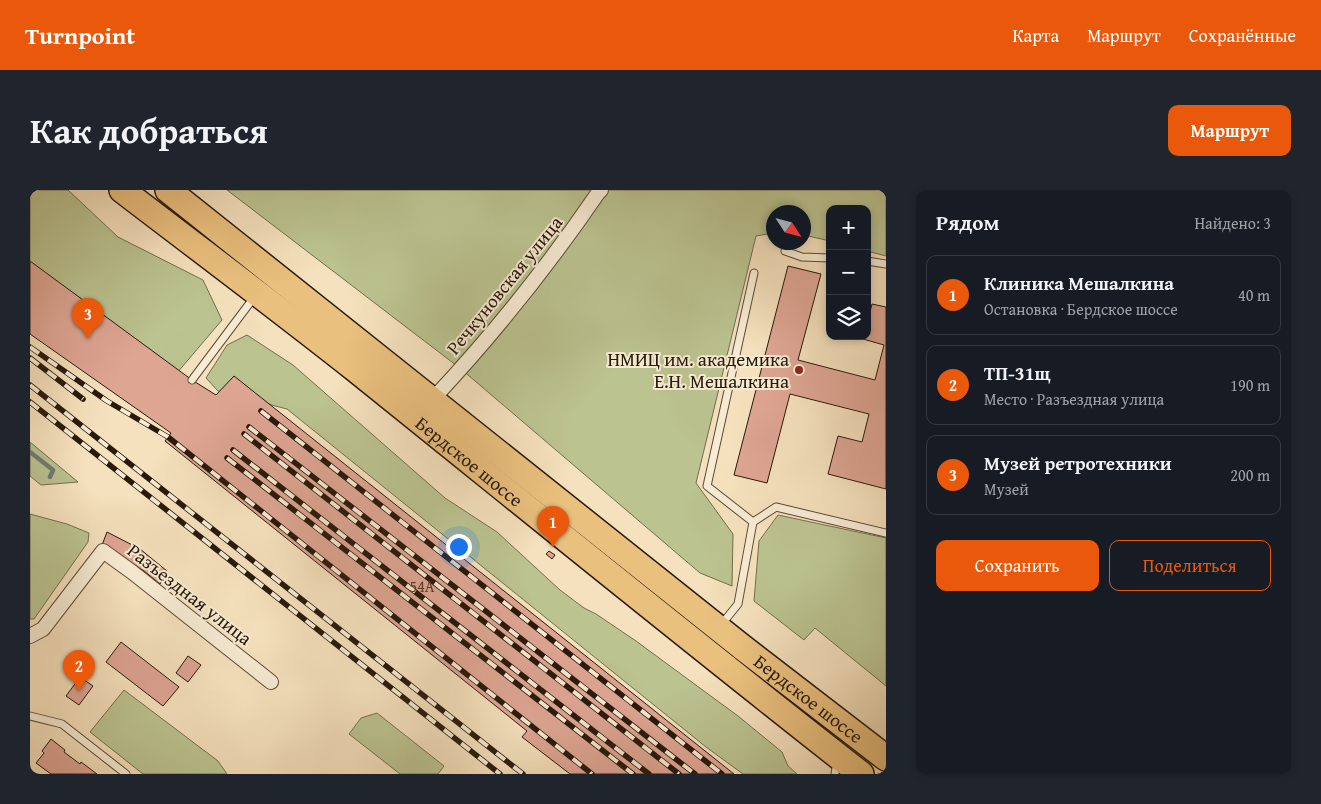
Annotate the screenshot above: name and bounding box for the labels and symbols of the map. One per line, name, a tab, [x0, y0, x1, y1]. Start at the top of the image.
north arrow	[766, 205, 811, 250]
street label: Речкуновская улица	[439, 210, 569, 360]
pin: 3	[72, 298, 104, 339]
place label: НМИЦ им. академика Е.Н. Мешалкина	[607, 345, 789, 395]
marker: НМИЦ им. академика Е.Н. Мешалкина	[793, 364, 805, 376]
street label: Бердское шоссе	[410, 409, 530, 513]
pin: 1	[537, 506, 569, 547]
your location	[446, 534, 472, 560]
street label: Разъездная улица	[122, 536, 258, 652]
house number: 54А	[409, 574, 435, 598]
street label: Бердское шоссе	[748, 647, 869, 750]
pin: 2	[63, 650, 95, 691]

